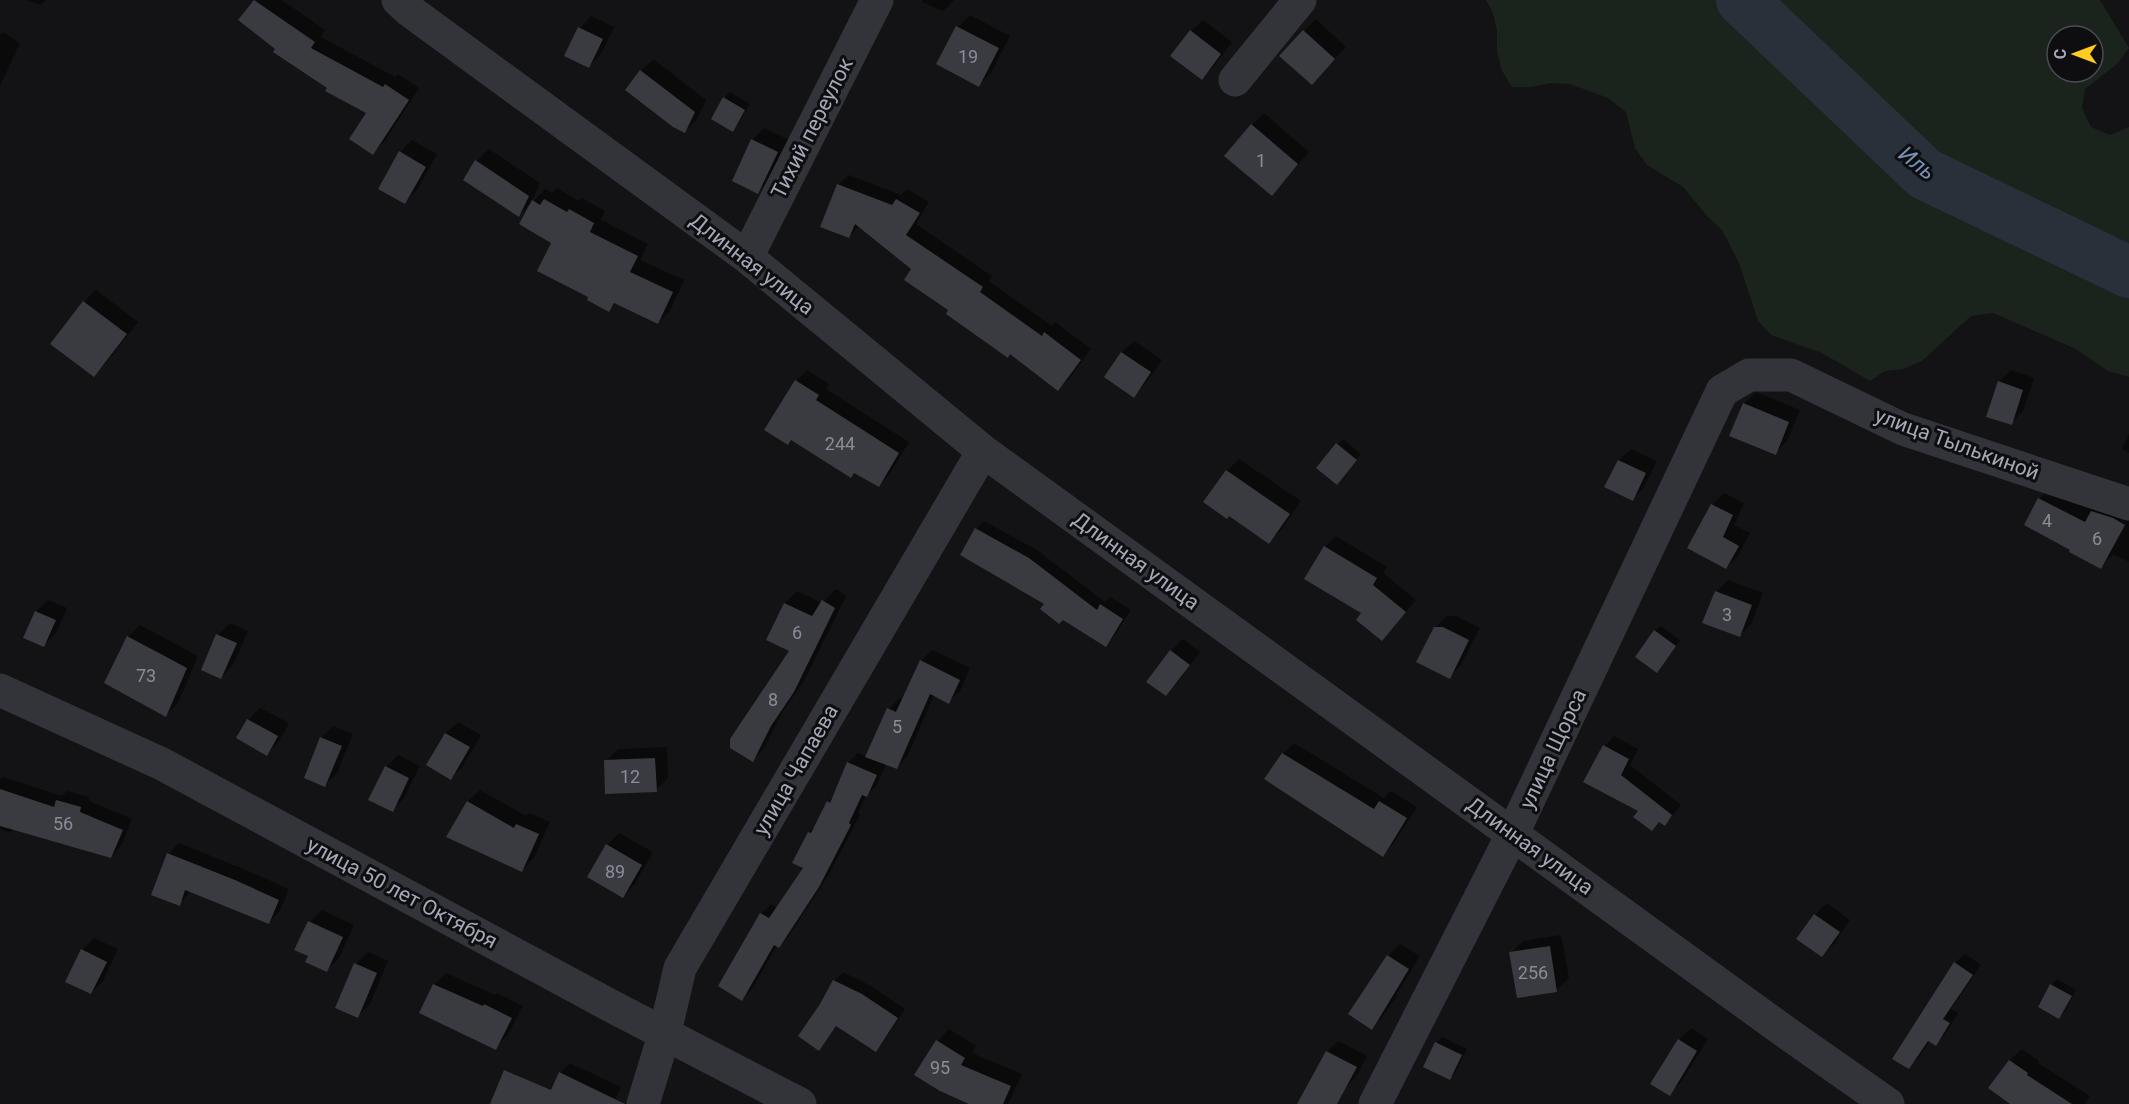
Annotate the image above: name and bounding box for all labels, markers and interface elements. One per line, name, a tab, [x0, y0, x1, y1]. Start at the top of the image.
north arrow	[2045, 24, 2105, 84]
house number: 19	[958, 46, 978, 67]
text: С	[2051, 49, 2070, 59]
street label: Тихий переулок	[766, 53, 858, 202]
water label: Иль	[1894, 141, 1940, 185]
house number: 1	[1256, 150, 1266, 171]
street label: Длинная улица	[685, 208, 819, 320]
street label: улица Тылькиной	[1872, 403, 2042, 485]
house number: 244	[825, 433, 855, 454]
street label: Длинная улица	[1068, 507, 1204, 615]
house number: 4	[2042, 510, 2052, 531]
house number: 6	[2092, 528, 2102, 549]
house number: 3	[1722, 604, 1732, 625]
house number: 6	[792, 622, 802, 643]
house number: 73	[136, 665, 156, 686]
street label: улица Щорса	[1515, 685, 1591, 813]
house number: 8	[768, 689, 778, 710]
street label: улица Чапаева	[749, 700, 843, 840]
house number: 5	[892, 716, 902, 737]
house number: 12	[620, 766, 640, 787]
street label: Длинная улица	[1462, 792, 1598, 900]
house number: 56	[53, 813, 73, 834]
street label: улица 50 лет Октября	[303, 833, 501, 953]
house number: 89	[605, 861, 625, 882]
house number: 256	[1518, 962, 1548, 983]
house number: 95	[930, 1057, 950, 1078]

